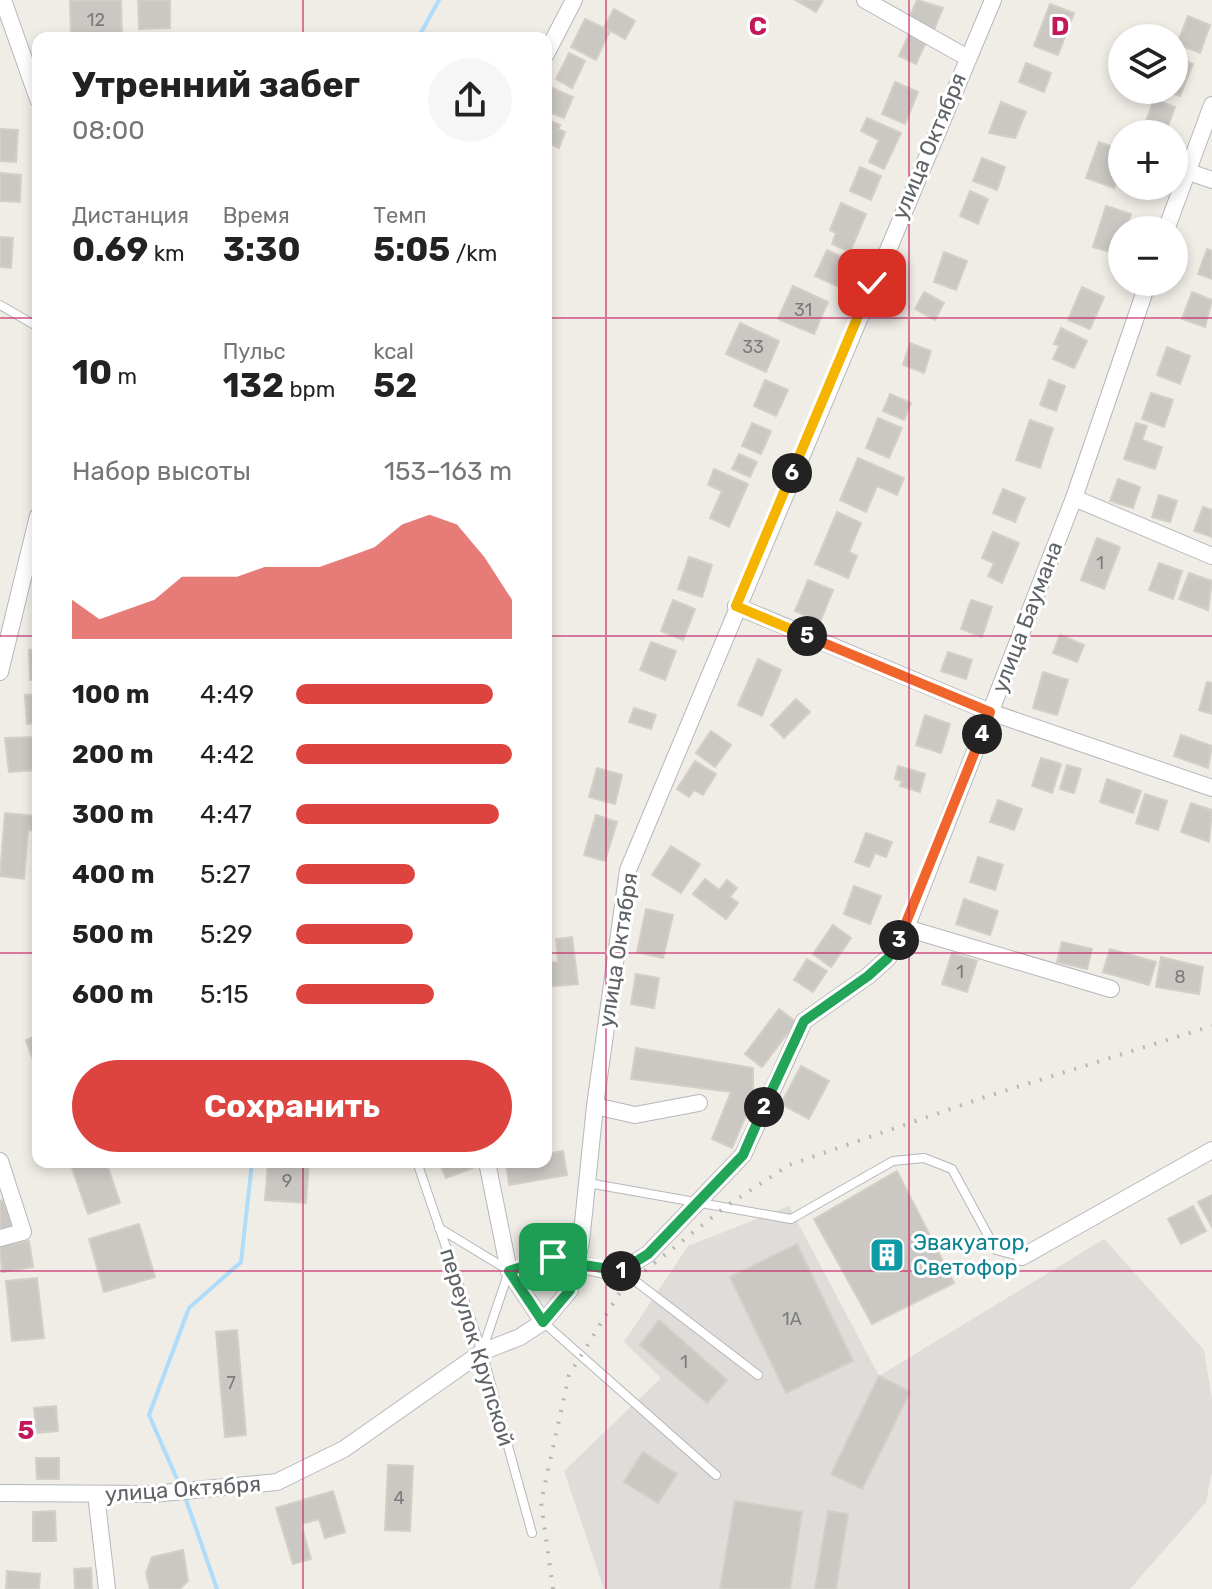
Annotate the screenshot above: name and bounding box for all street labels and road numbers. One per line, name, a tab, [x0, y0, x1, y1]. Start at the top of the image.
street label: улица Октября	[886, 69, 972, 223]
street label: улица Баумана	[986, 538, 1068, 696]
street label: улица Октября	[592, 871, 644, 1029]
street label: переулок Крупской	[434, 1245, 520, 1449]
street label: улица Октября	[104, 1470, 262, 1508]

